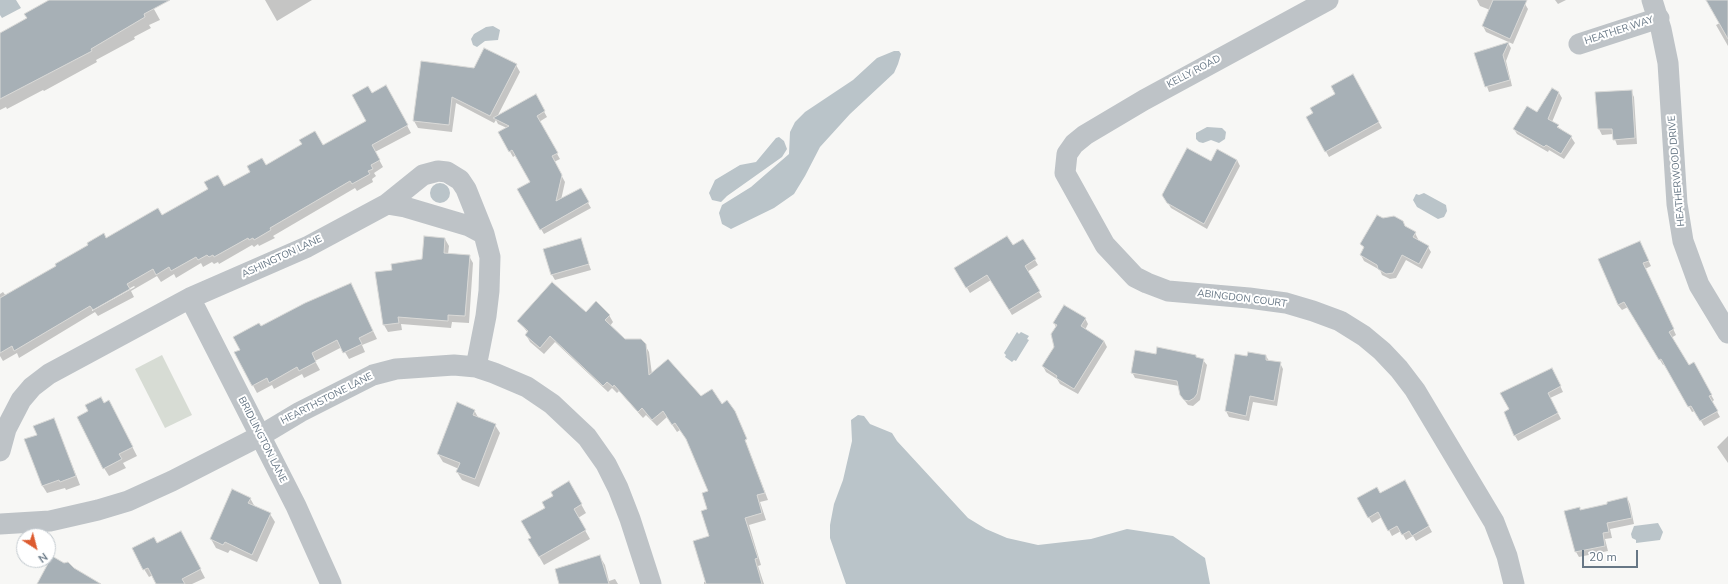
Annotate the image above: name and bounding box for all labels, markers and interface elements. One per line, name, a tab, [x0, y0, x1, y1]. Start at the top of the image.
street label: HEATHER WAY	[1583, 14, 1655, 48]
street label: KELLY ROAD	[1165, 53, 1223, 91]
street label: HEATHERWOOD DRIVE	[1666, 115, 1688, 227]
street label: ASHINGTON LANE	[240, 233, 324, 281]
street label: ABINGDON COURT	[1196, 288, 1288, 310]
street label: HEARTHSTONE LANE	[279, 371, 375, 427]
street label: BRIDLINGTON LANE	[235, 395, 289, 485]
north arrow	[16, 528, 56, 568]
scale bar	[1584, 542, 1640, 568]
text: N	[35, 549, 51, 566]
text: 20 m	[1589, 549, 1617, 565]

